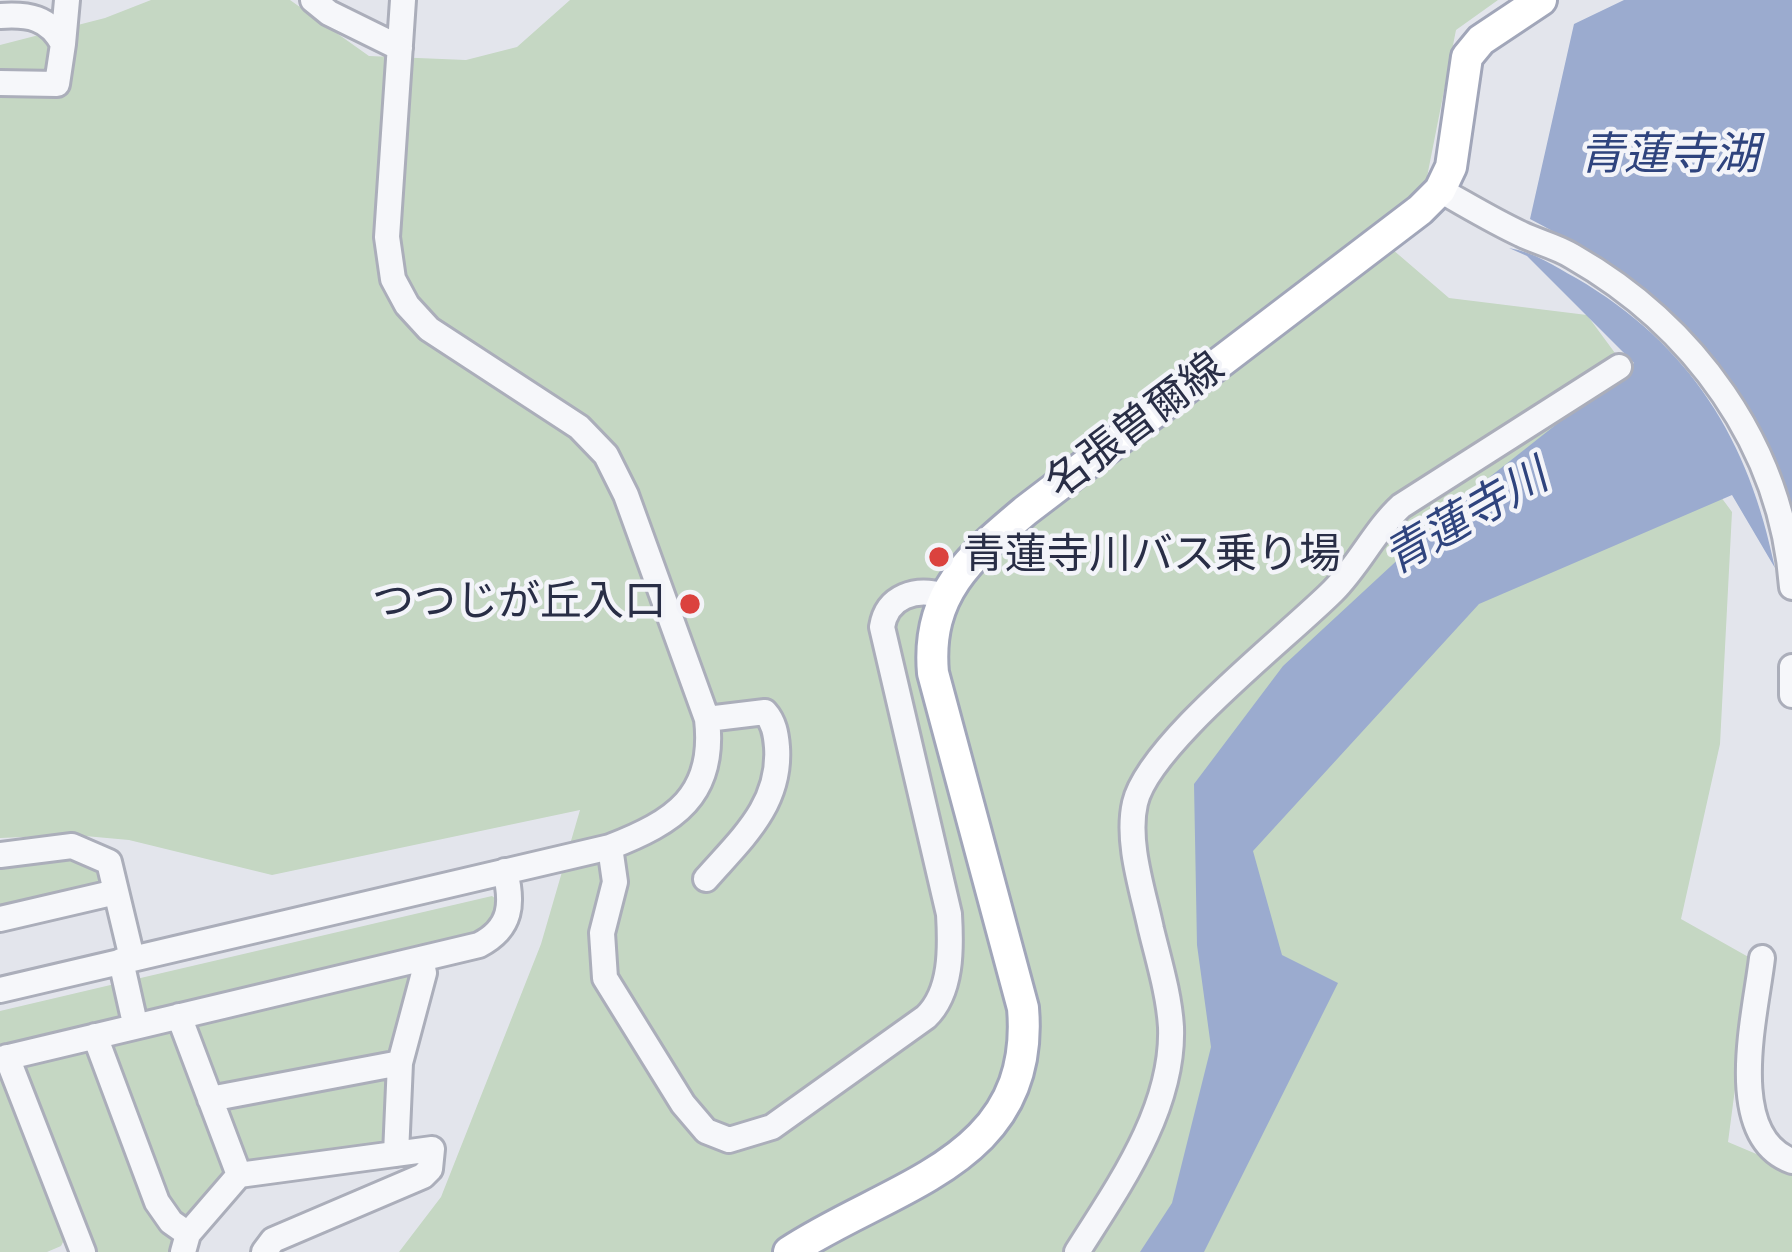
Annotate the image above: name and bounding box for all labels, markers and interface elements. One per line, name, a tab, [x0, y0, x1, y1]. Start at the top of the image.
water label: 青蓮寺湖	[1579, 130, 1759, 184]
street label: 名張曽爾線	[1037, 344, 1235, 510]
water label: 青蓮寺川	[1376, 451, 1558, 587]
place label: 青蓮寺川バス乗り場	[963, 532, 1341, 582]
marker: 青蓮寺川バス乗り場	[926, 544, 952, 570]
place label: つつじが丘入口	[372, 579, 666, 629]
marker: つつじが丘入口	[677, 591, 703, 617]

